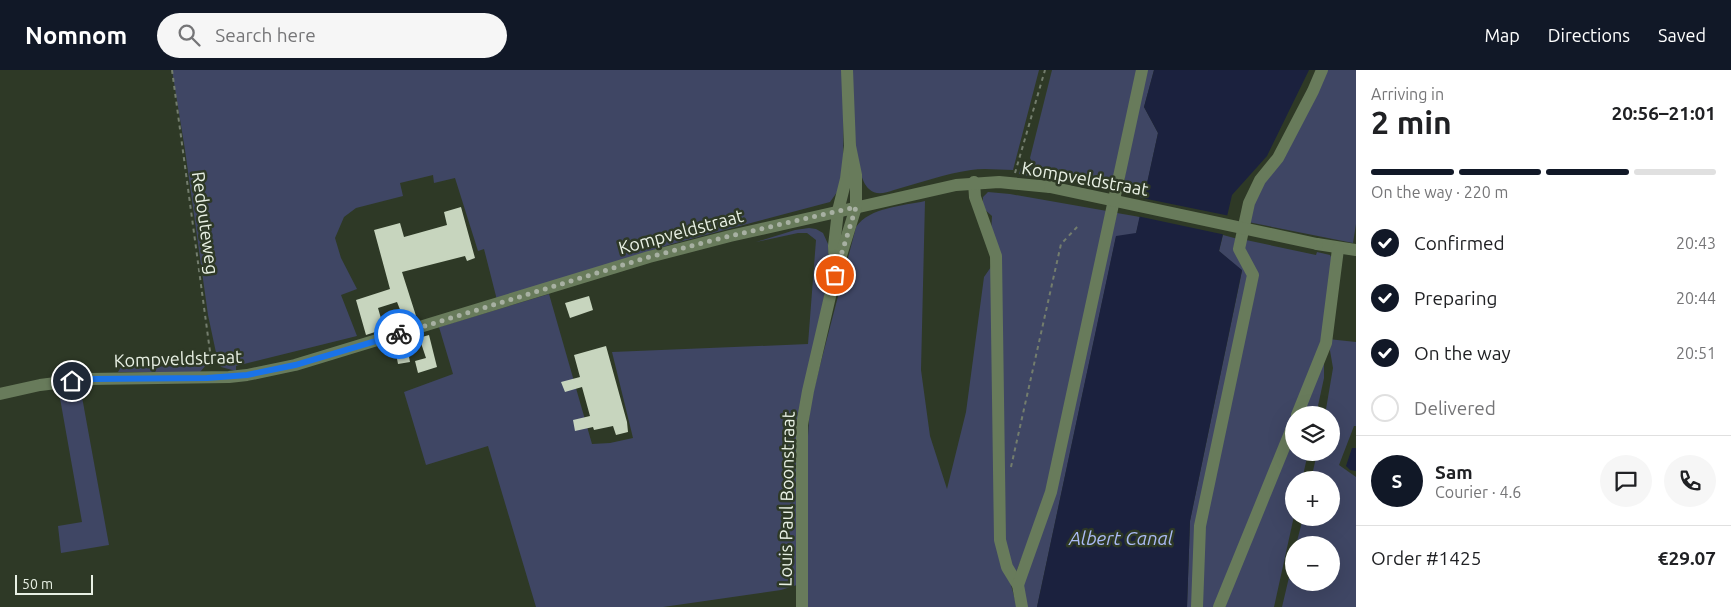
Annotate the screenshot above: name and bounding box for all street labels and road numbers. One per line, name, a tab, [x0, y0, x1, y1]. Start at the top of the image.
street label: Kompveldstraat	[1020, 157, 1150, 199]
street label: Redouteweg	[189, 170, 223, 276]
street label: Kompveldstraat	[616, 205, 745, 257]
street label: Kompveldstraat	[113, 346, 243, 370]
street label: Louis Paul Boonstraat	[774, 411, 798, 587]

